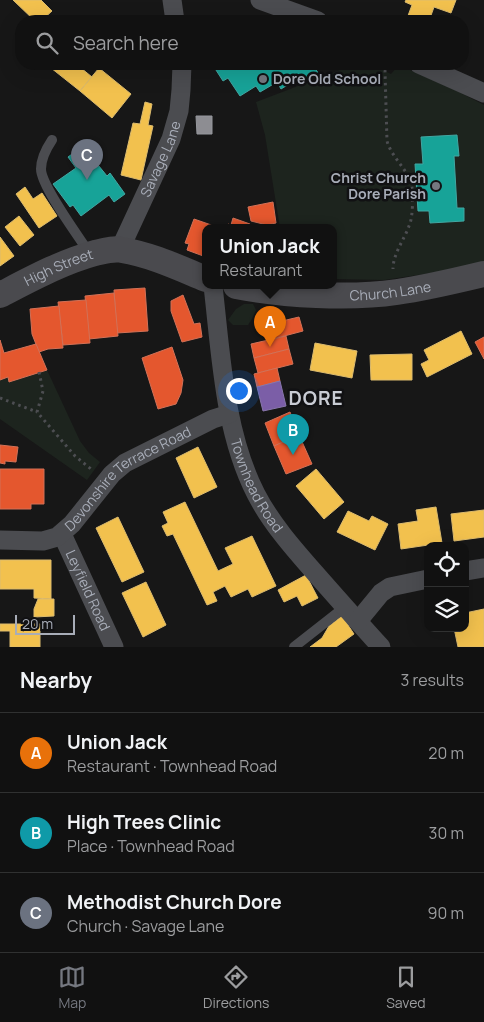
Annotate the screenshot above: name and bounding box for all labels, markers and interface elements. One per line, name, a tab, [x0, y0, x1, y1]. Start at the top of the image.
search box	[15, 15, 469, 70]
icon: search	[33, 29, 61, 57]
text: Search here	[73, 30, 179, 56]
place label: Dore Old School	[273, 69, 381, 88]
marker: Dore Old School	[257, 73, 269, 85]
street label: Savage Lane	[135, 119, 185, 200]
pin: C	[71, 139, 103, 180]
place label: Christ Church Dore Parish	[331, 168, 426, 203]
marker: Christ Church Dore Parish	[430, 180, 442, 192]
popup	[202, 224, 337, 289]
text: Union Jack	[220, 233, 319, 259]
street label: High Street	[21, 244, 96, 290]
text: Restaurant	[220, 259, 302, 281]
street label: Church Lane	[349, 276, 432, 305]
pin: A	[254, 306, 286, 347]
your location	[226, 378, 252, 404]
district label: DORE	[288, 385, 344, 411]
pin: B	[277, 414, 309, 455]
street label: Devonshire Terrace Road	[60, 422, 194, 535]
street label: Townhead Road	[227, 436, 288, 536]
map controls	[424, 542, 469, 632]
button: locate	[424, 542, 469, 587]
street label: Leyfield Road	[62, 547, 115, 634]
button: layers	[424, 587, 469, 632]
scale bar	[15, 612, 75, 635]
text: 20 m	[22, 614, 53, 633]
text: Nearby	[20, 666, 92, 694]
text: 3 results	[401, 669, 464, 691]
text: Union Jack	[67, 729, 167, 755]
text: A	[31, 742, 41, 764]
text: 20 m	[428, 742, 464, 764]
text: Restaurant · Townhead Road	[67, 755, 277, 777]
text: High Trees Clinic	[67, 809, 221, 835]
text: B	[31, 822, 41, 844]
text: 30 m	[429, 822, 464, 844]
text: Place · Townhead Road	[67, 835, 235, 857]
text: Methodist Church Dore	[67, 889, 282, 915]
text: C	[30, 902, 42, 924]
text: 90 m	[428, 902, 464, 924]
text: Church · Savage Lane	[67, 915, 224, 937]
tab: Map	[58, 963, 86, 1012]
tab: Directions	[203, 963, 269, 1012]
tab: Saved	[386, 963, 426, 1012]

